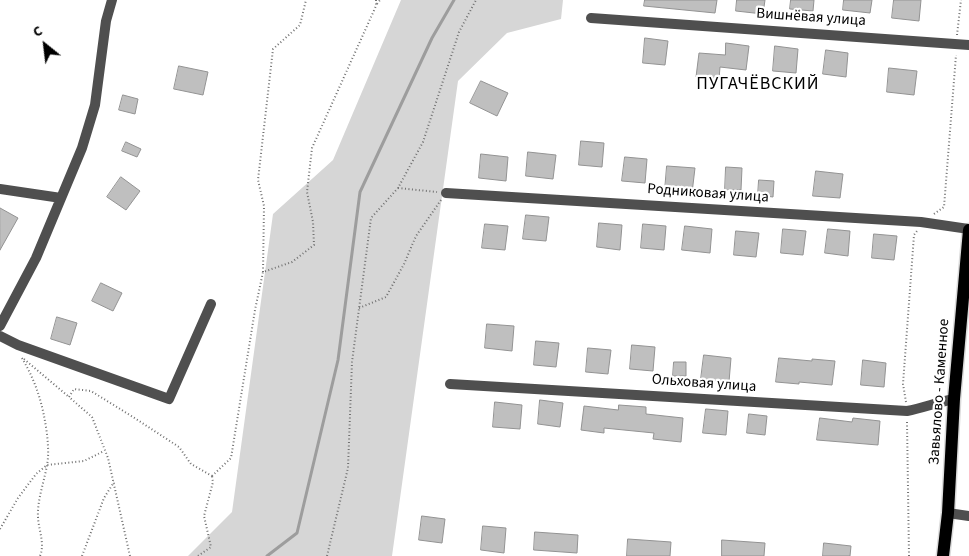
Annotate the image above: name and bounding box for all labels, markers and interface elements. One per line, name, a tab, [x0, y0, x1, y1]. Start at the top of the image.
street label: Вишнёвая улица	[756, 5, 866, 31]
north arrow	[20, 20, 70, 70]
text: С	[29, 21, 46, 43]
district label: ПУГАЧЁВСКИЙ	[695, 74, 821, 96]
street label: Родниковая улица	[647, 181, 769, 207]
street label: Завьялово - Каменное	[926, 318, 954, 466]
street label: Ольховая улица	[651, 371, 757, 397]

